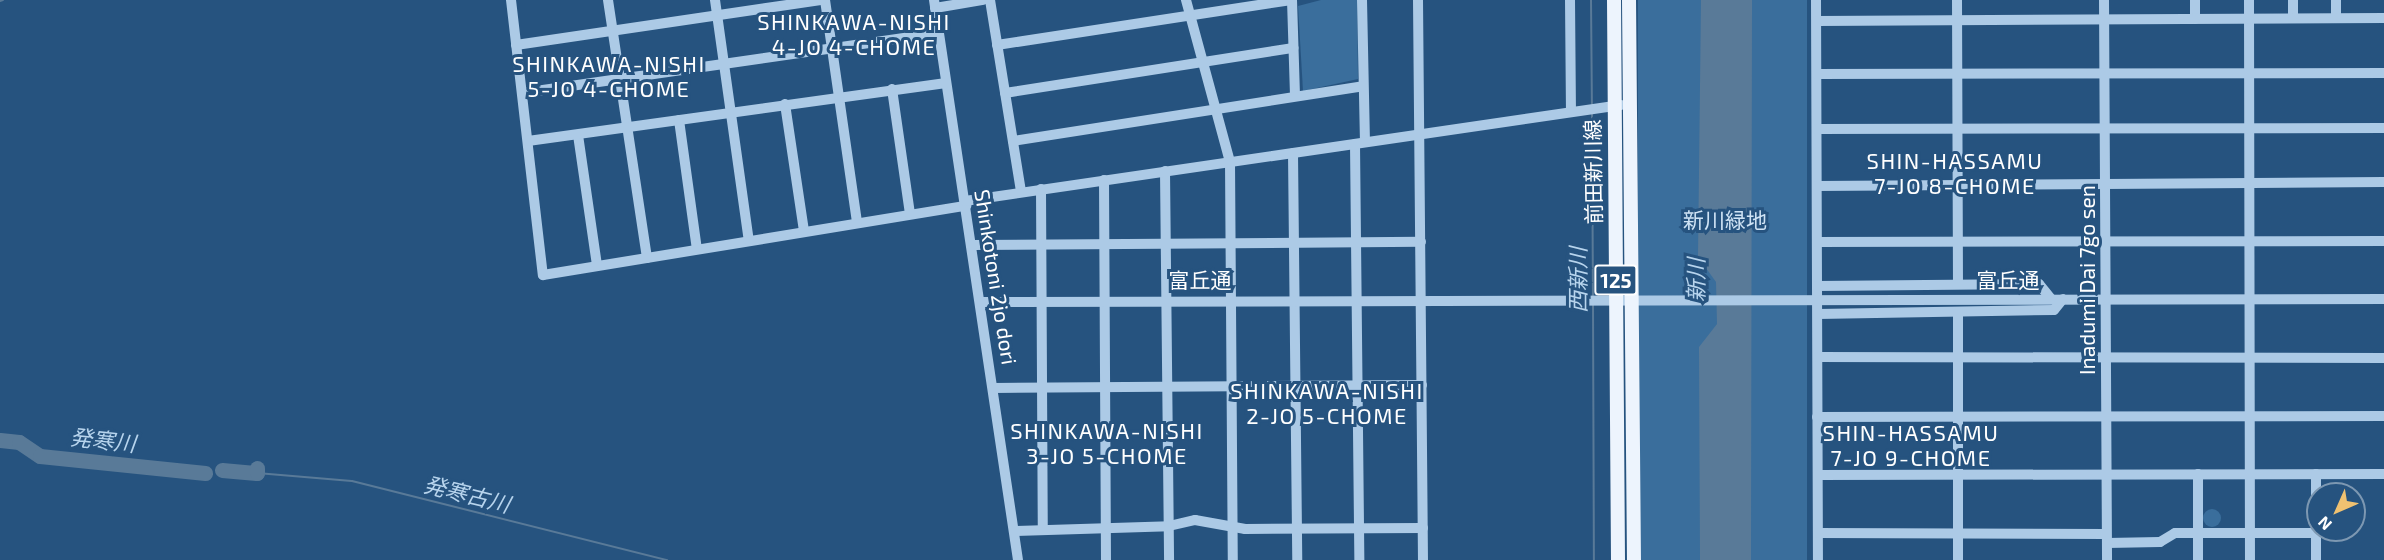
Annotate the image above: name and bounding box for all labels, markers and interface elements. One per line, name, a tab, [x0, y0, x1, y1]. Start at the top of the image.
district label: SHINKAWA-NISHI 4-JO 4-CHOME	[757, 8, 951, 60]
district label: SHINKAWA-NISHI 5-JO 4-CHOME	[512, 50, 706, 101]
street label: 前田新川線	[1579, 119, 1607, 225]
district label: SHIN-HASSAMU 7-JO 8-CHOME	[1867, 147, 2043, 198]
street label: Inadumi Dai 7go sen	[2074, 185, 2100, 375]
street label: Shinkotoni 2jo dori	[970, 188, 1022, 366]
park label: 新川緑地	[1683, 207, 1767, 233]
water label: 西新川	[1565, 247, 1591, 313]
water label: 新川	[1683, 258, 1709, 302]
road number: 125	[1594, 263, 1638, 297]
street label: 富丘通	[1169, 267, 1231, 293]
street label: 富丘通	[1977, 267, 2039, 293]
district label: SHINKAWA-NISHI 2-JO 5-CHOME	[1230, 377, 1424, 428]
district label: SHINKAWA-NISHI 3-JO 5-CHOME	[1010, 417, 1204, 469]
district label: SHIN-HASSAMU 7-JO 9-CHOME	[1823, 419, 1999, 470]
water label: 発寒川	[69, 423, 137, 457]
water label: 発寒古川	[421, 471, 513, 517]
north arrow	[2306, 482, 2366, 542]
text: N	[2314, 513, 2335, 534]

